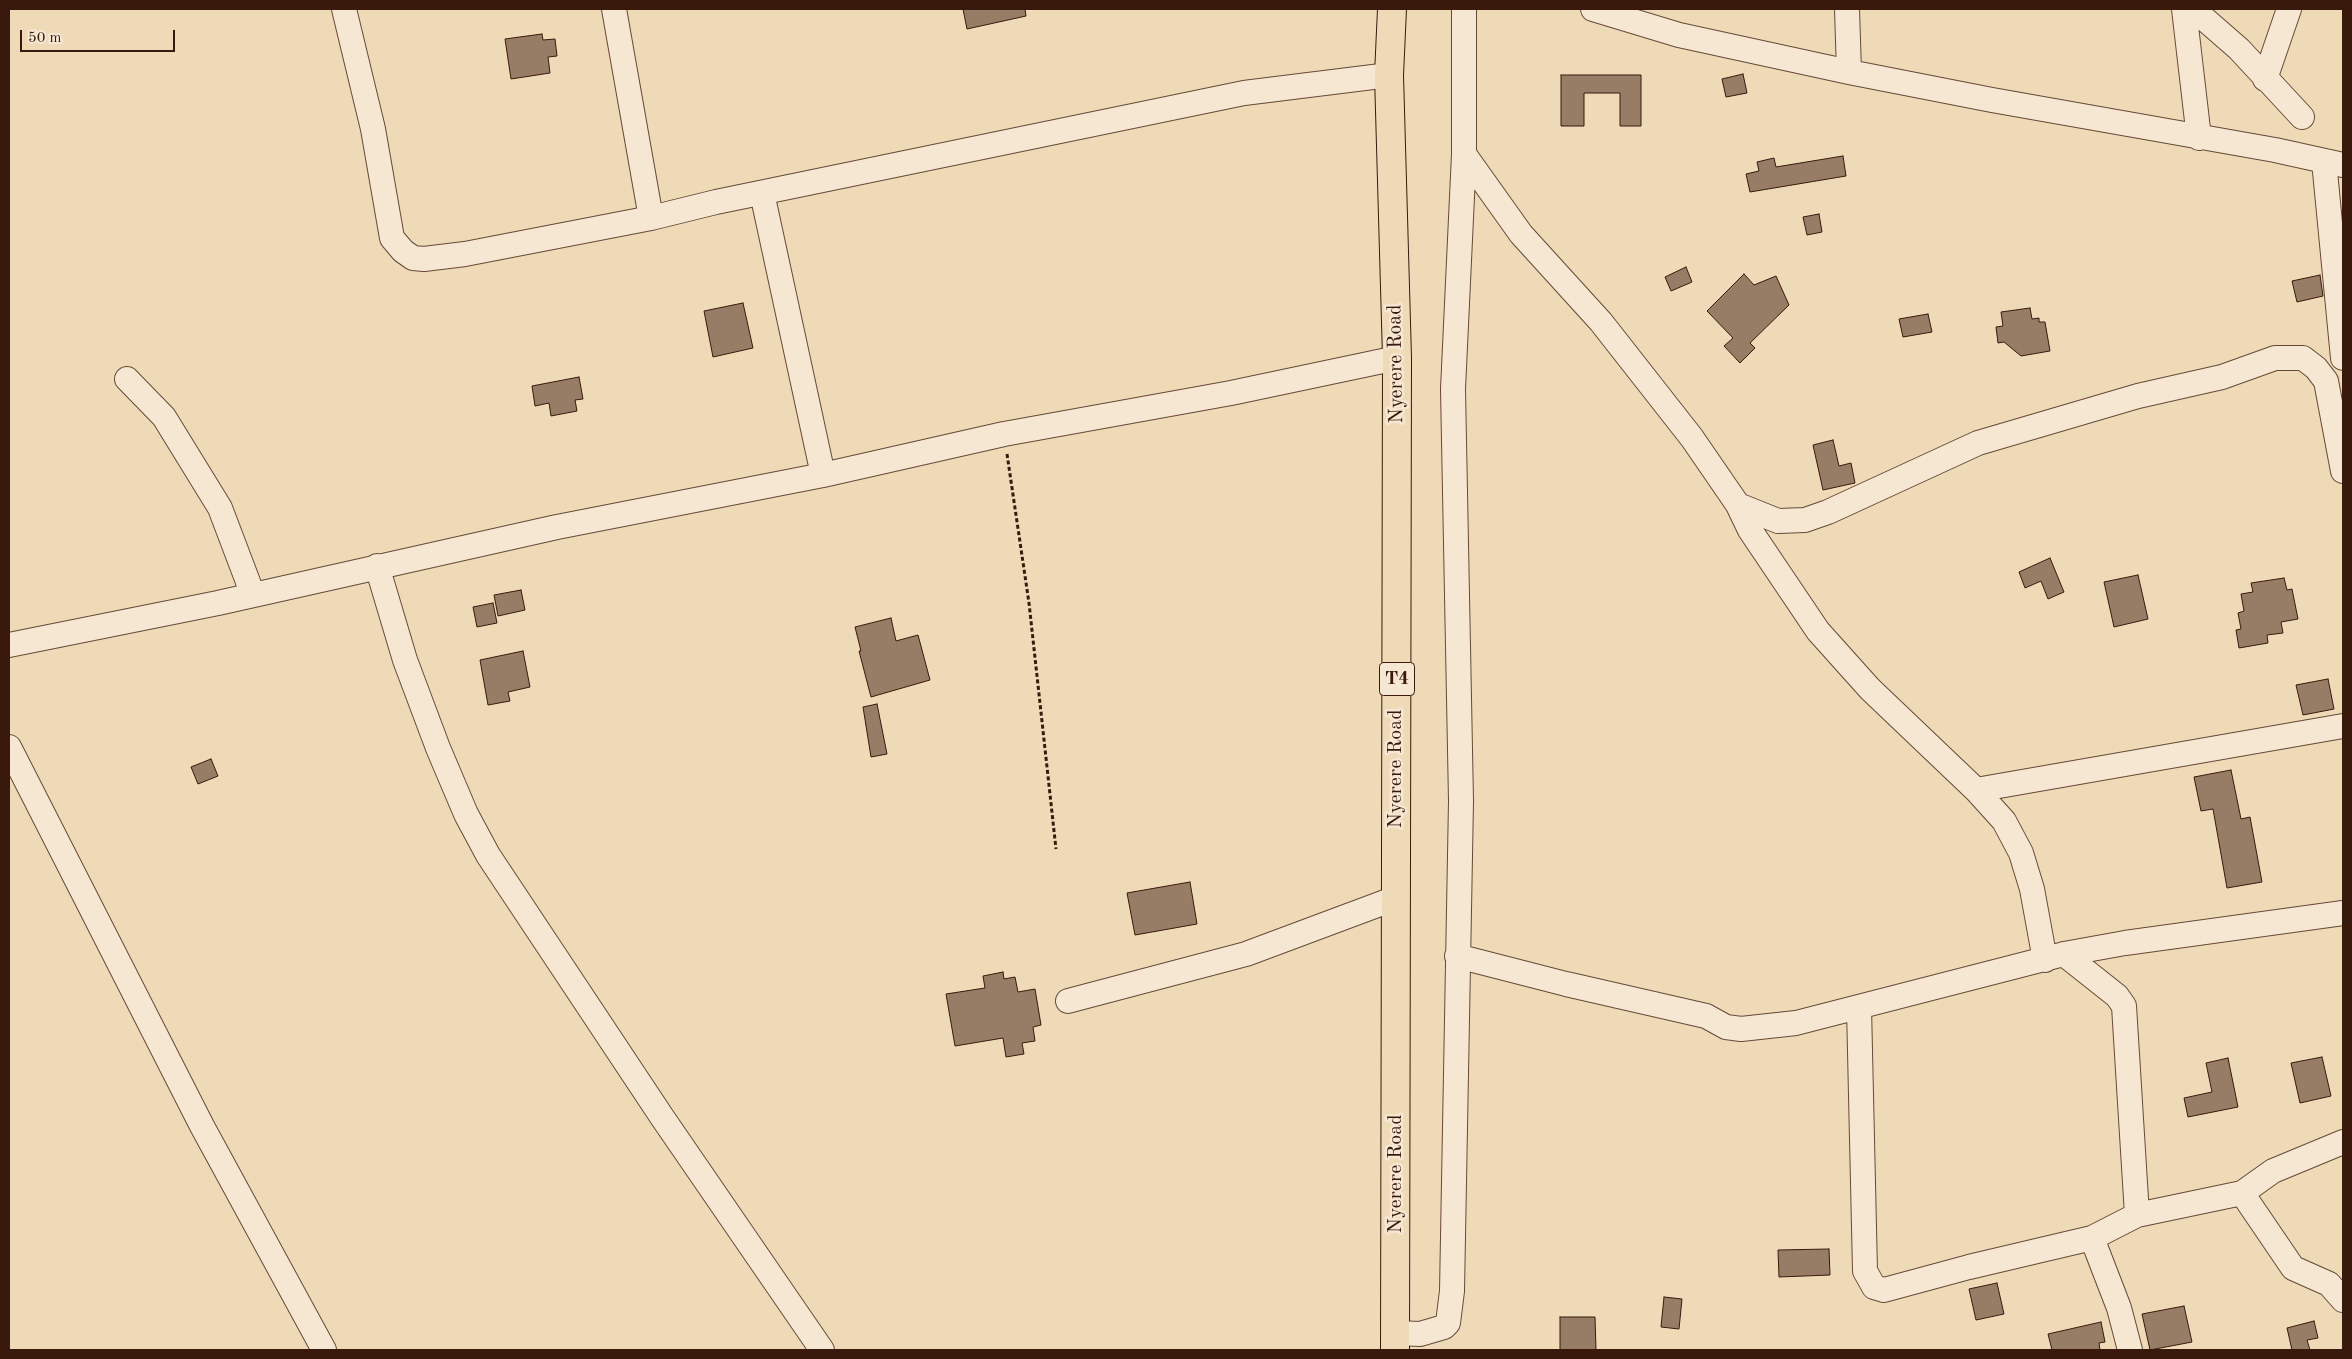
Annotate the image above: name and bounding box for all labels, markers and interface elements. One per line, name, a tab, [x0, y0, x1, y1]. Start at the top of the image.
scale bar	[22, 20, 178, 52]
text: 50 m	[28, 31, 62, 46]
street label: Nyerere Road	[1383, 304, 1409, 424]
road number: T4	[1380, 662, 1414, 696]
street label: Nyerere Road	[1384, 709, 1408, 829]
street label: Nyerere Road	[1384, 1114, 1408, 1234]

